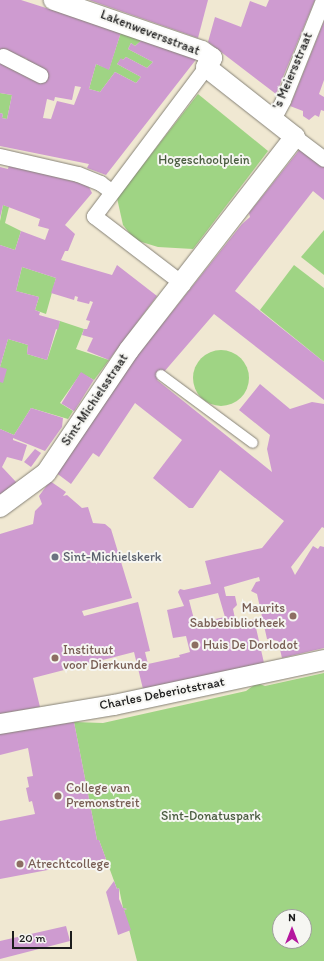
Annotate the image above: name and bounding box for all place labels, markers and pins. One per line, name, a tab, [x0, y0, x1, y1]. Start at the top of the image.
place label: Sint-Michielskerk	[63, 549, 162, 565]
marker: Sint-Michielskerk	[50, 552, 60, 562]
place label: Maurits Sabbebibliotheek	[190, 601, 285, 632]
marker: Maurits Sabbebibliotheek	[288, 611, 298, 621]
place label: Huis De Dorlodot	[203, 637, 298, 653]
marker: Huis De Dorlodot	[190, 640, 200, 650]
place label: Instituut voor Dierkunde	[63, 643, 148, 674]
marker: Instituut voor Dierkunde	[50, 653, 60, 663]
place label: College van Premonstreit	[66, 781, 140, 812]
marker: College van Premonstreit	[53, 791, 63, 801]
place label: Atrechtcollege	[28, 856, 109, 872]
marker: Atrechtcollege	[15, 859, 25, 869]

